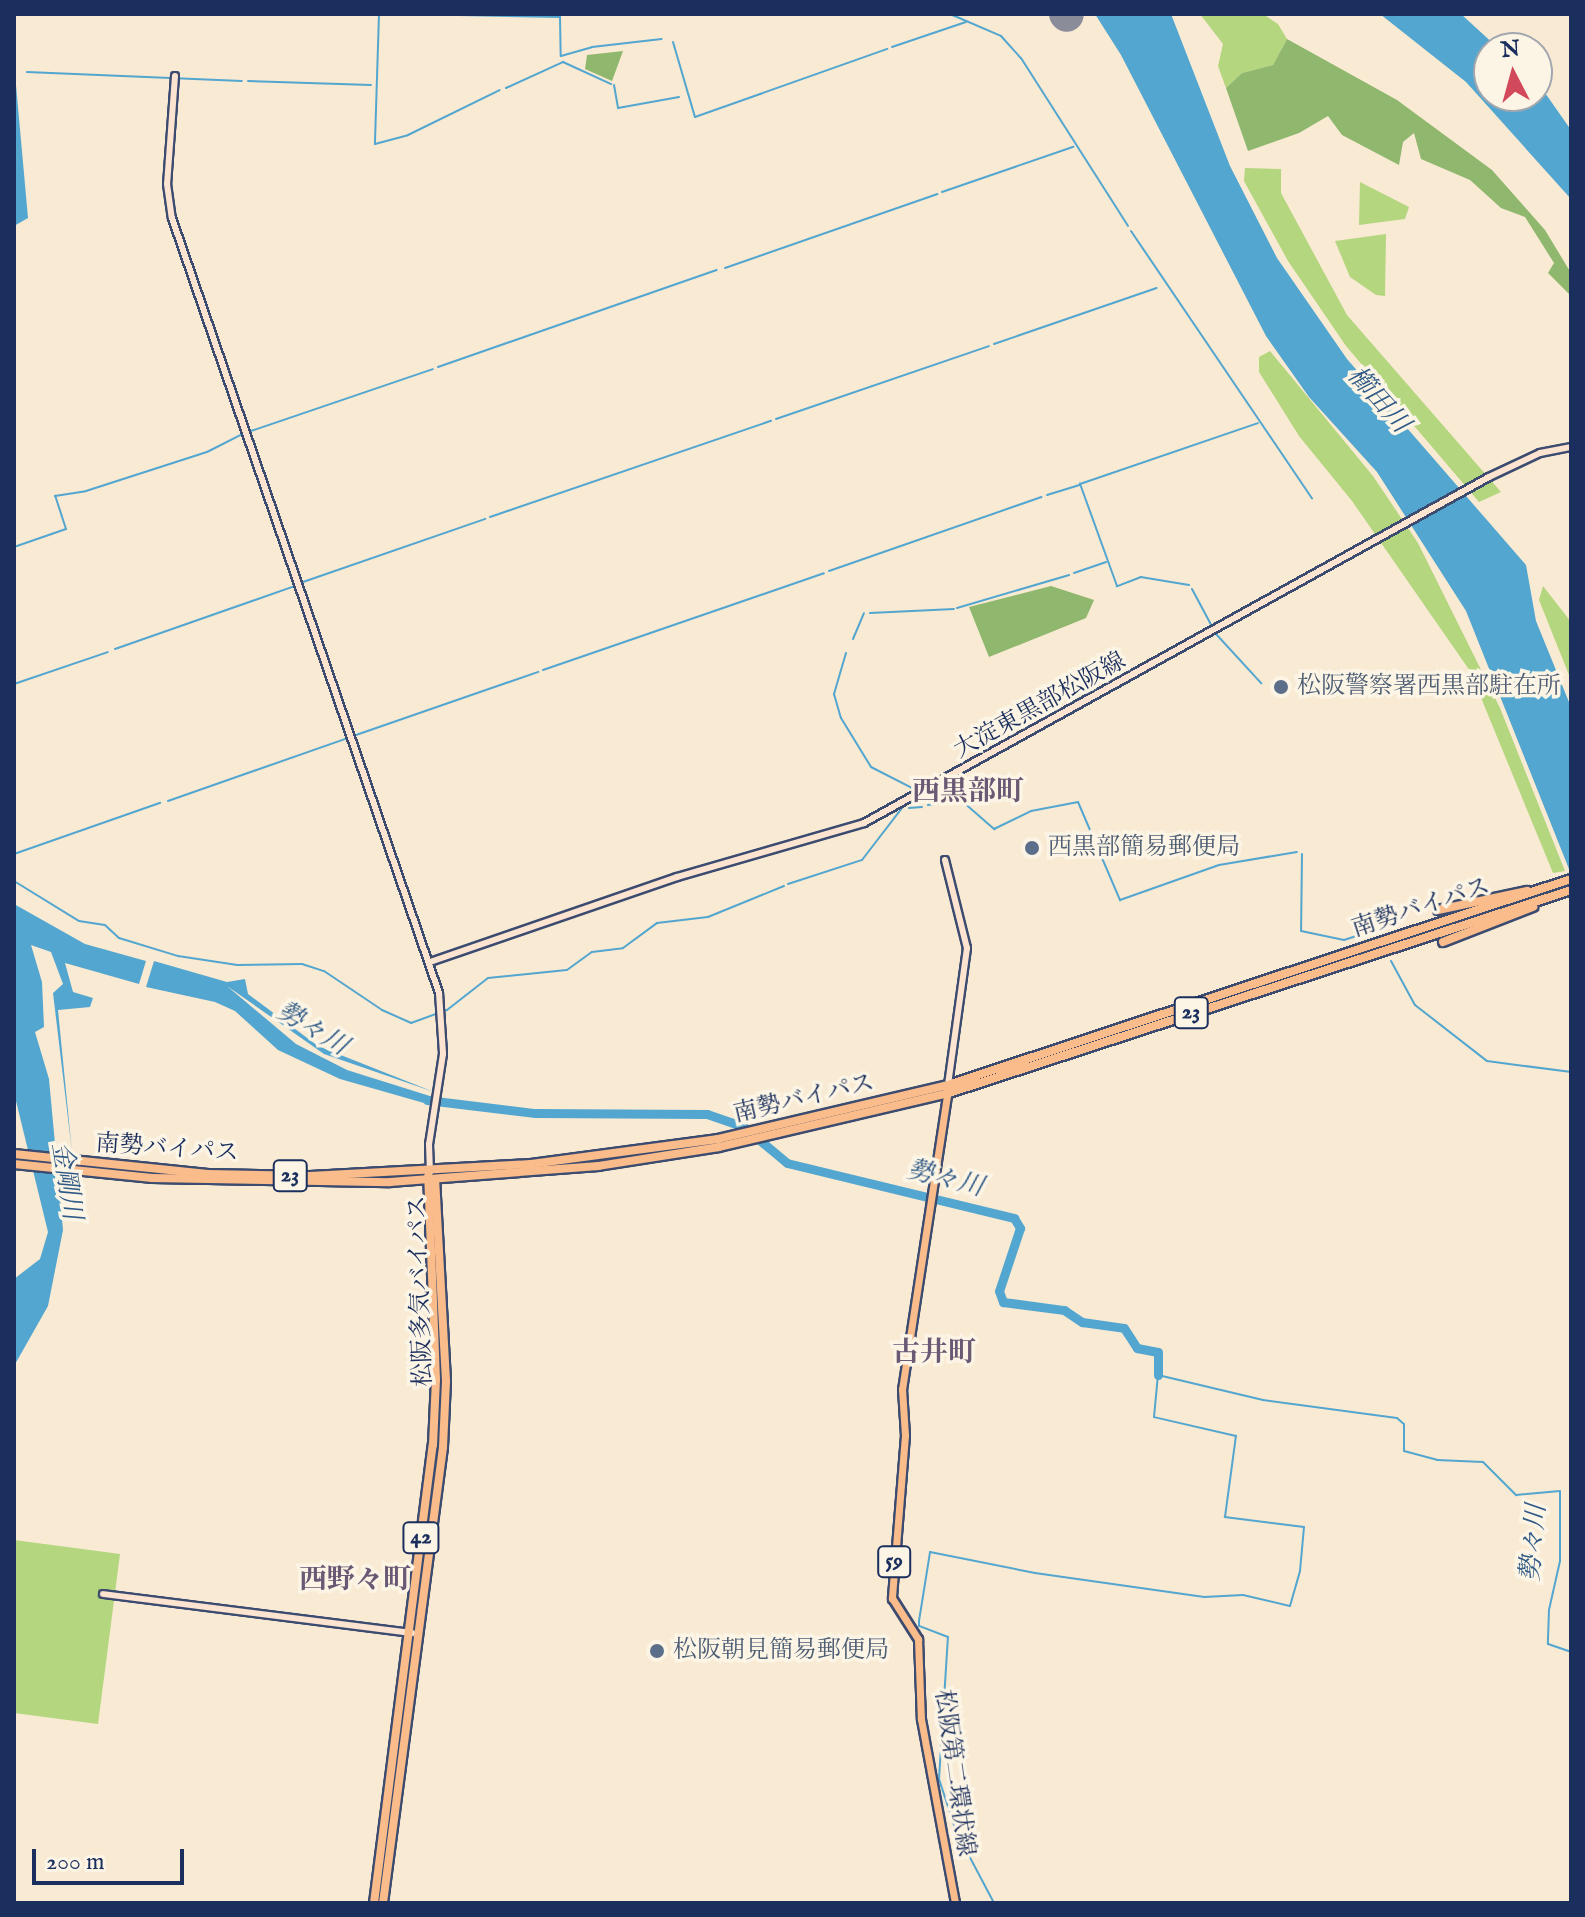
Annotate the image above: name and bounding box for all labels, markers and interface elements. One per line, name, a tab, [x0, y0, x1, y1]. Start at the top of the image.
north arrow	[1473, 32, 1553, 112]
text: N	[1500, 35, 1522, 65]
water label: 櫛田川	[1340, 361, 1416, 439]
street label: 大淀東黒部松阪線	[949, 647, 1131, 765]
place label: 松阪警察署西黒部駐在所	[1297, 673, 1561, 701]
marker: 松阪警察署西黒部駐在所	[1272, 678, 1290, 696]
district label: 西黒部町	[912, 776, 1024, 810]
place label: 西黒部簡易郵便局	[1048, 834, 1240, 862]
marker: 西黒部簡易郵便局	[1023, 839, 1041, 857]
street label: 南勢バイパス	[1348, 872, 1494, 944]
road number: 23	[1173, 995, 1209, 1031]
water label: 勢々川	[271, 996, 353, 1062]
street label: 南勢バイパス	[731, 1069, 877, 1129]
street label: 南勢バイパス	[94, 1130, 240, 1168]
water label: 金剛川	[44, 1140, 88, 1222]
water label: 勢々川	[903, 1154, 987, 1204]
road number: 23	[272, 1158, 308, 1194]
street label: 松阪多気バイパス	[403, 1195, 439, 1387]
district label: 古井町	[892, 1337, 976, 1371]
water label: 勢々川	[1515, 1503, 1553, 1583]
road number: 42	[401, 1520, 441, 1556]
road number: 59	[876, 1544, 912, 1580]
district label: 西野々町	[299, 1564, 411, 1598]
place label: 松阪朝見簡易郵便局	[673, 1637, 889, 1665]
marker: 松阪朝見簡易郵便局	[648, 1642, 666, 1660]
street label: 松阪第二環状線	[928, 1688, 980, 1858]
scale bar	[36, 1833, 188, 1883]
text: 200 m	[46, 1847, 105, 1878]

